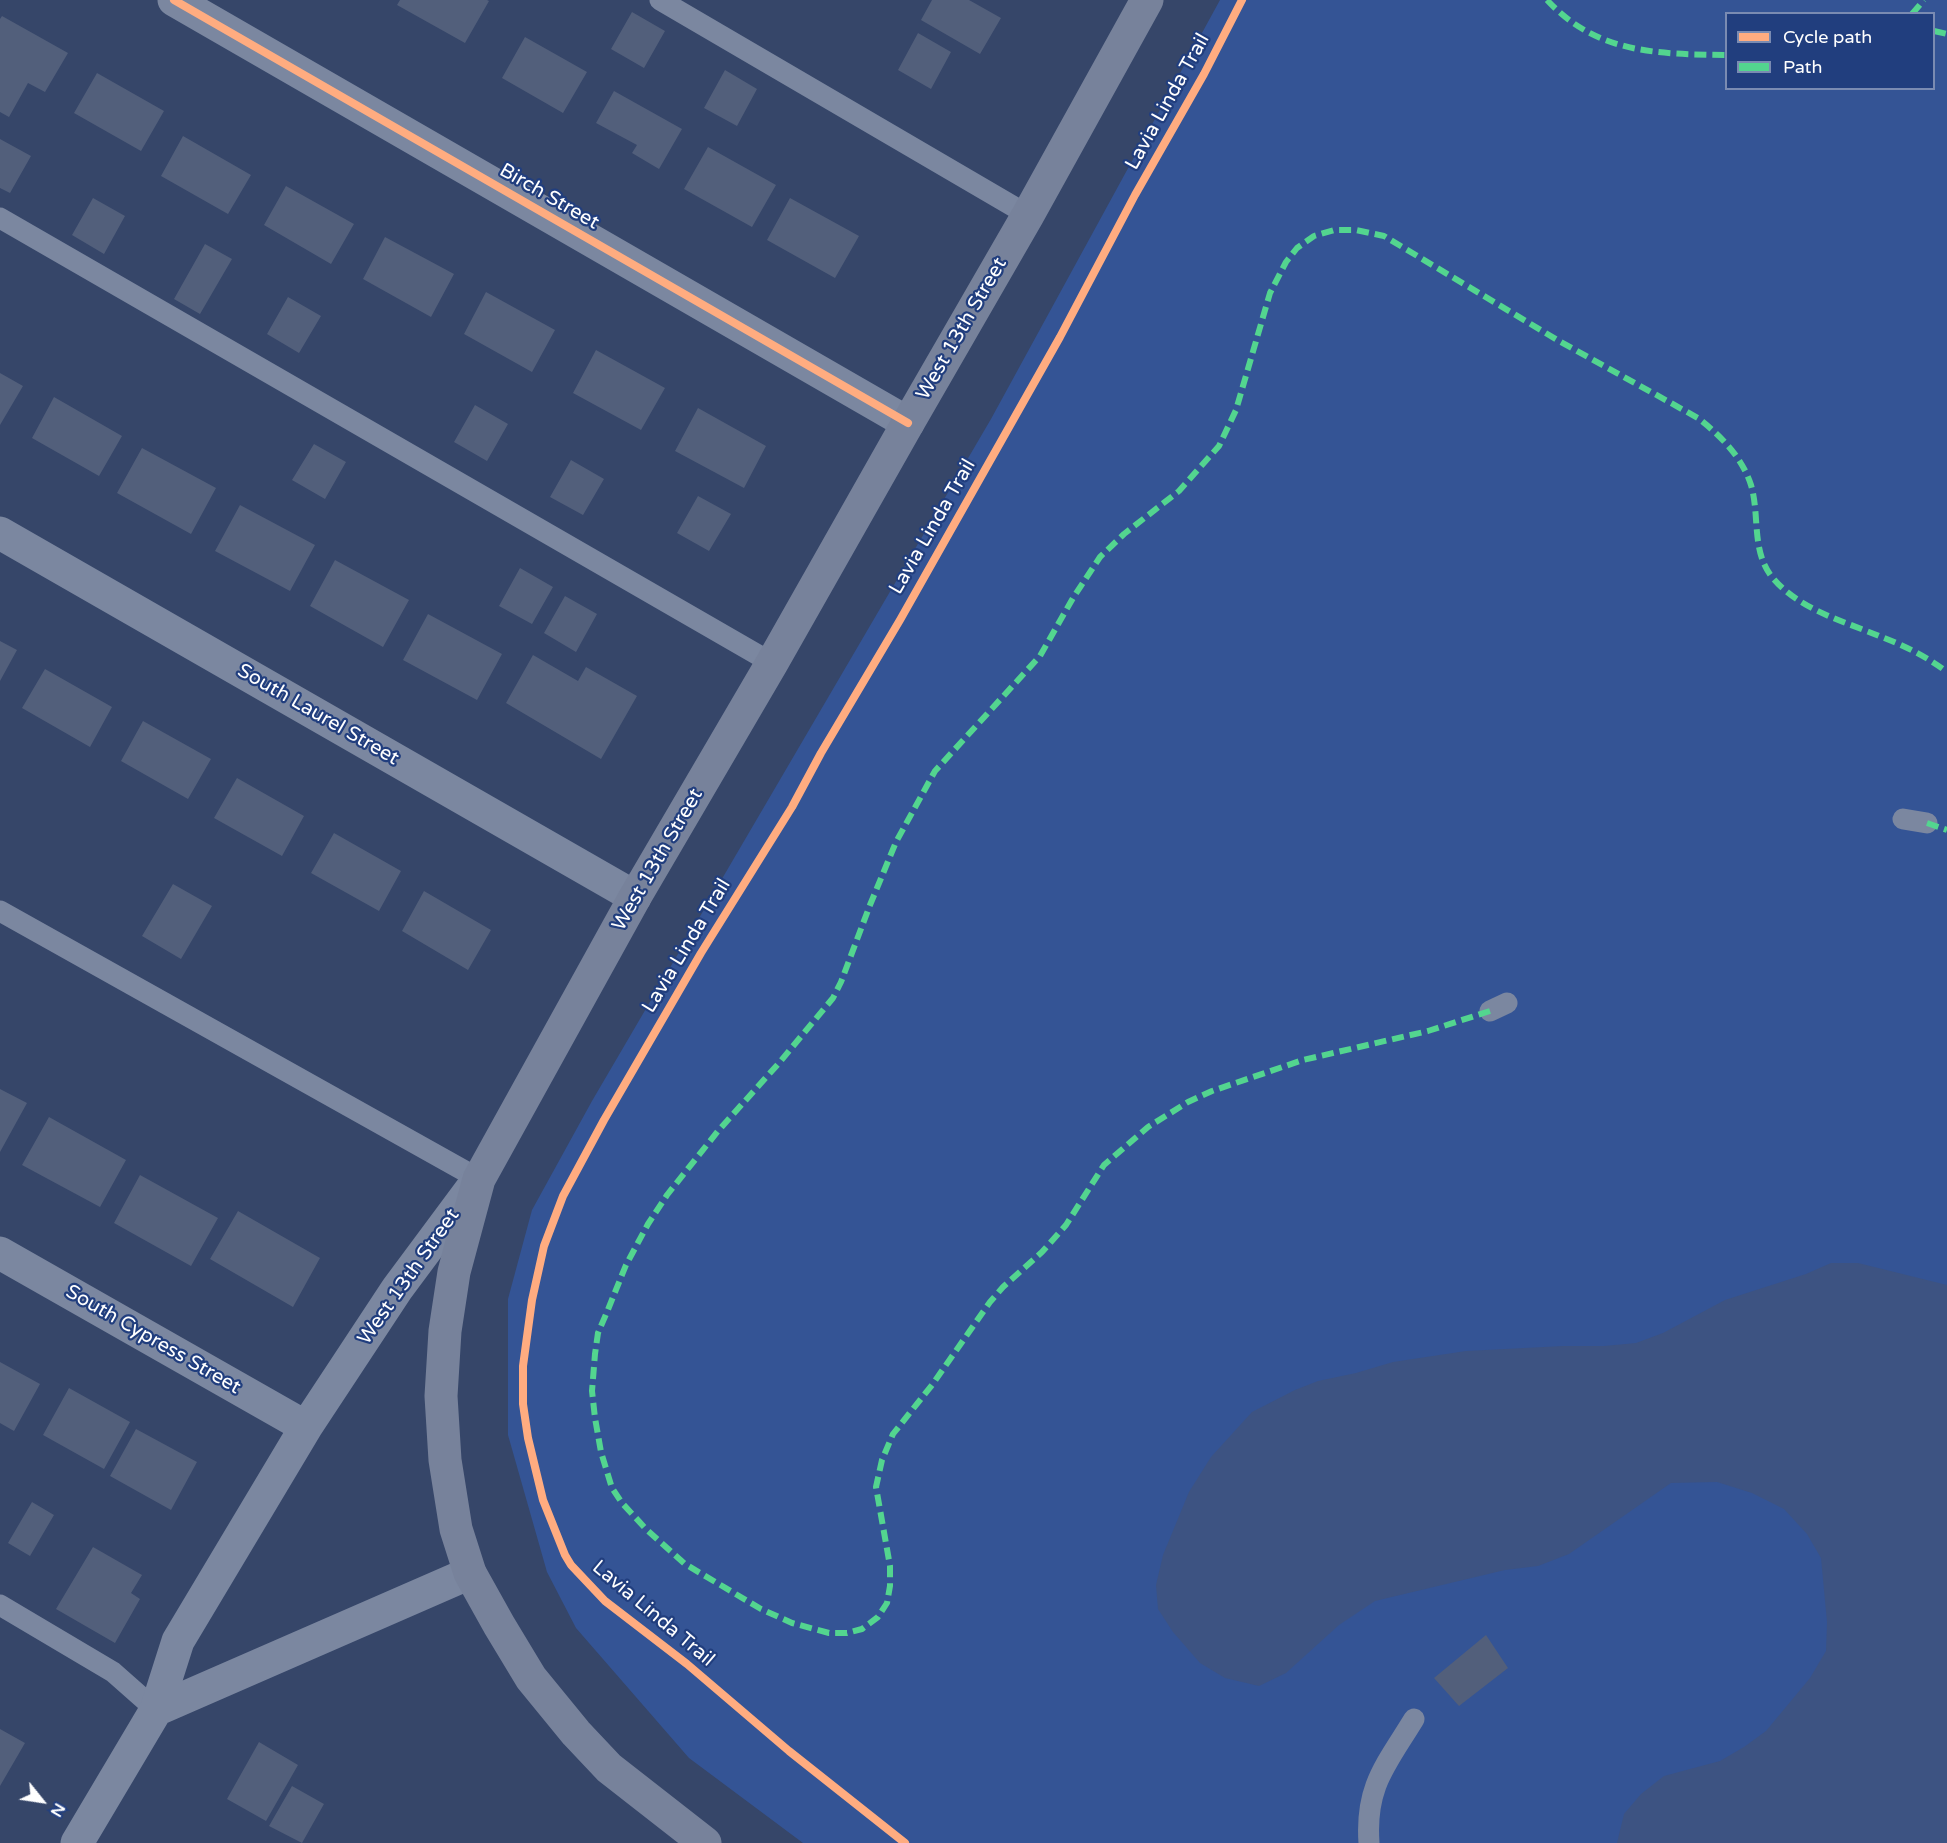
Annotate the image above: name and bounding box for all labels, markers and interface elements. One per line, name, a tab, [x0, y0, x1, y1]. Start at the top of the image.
legend	[1725, 12, 1935, 90]
text: Cycle path	[1783, 26, 1872, 48]
street label: Lavia Linda Trail	[1121, 30, 1215, 174]
text: Path	[1783, 56, 1822, 78]
street label: Birch Street	[495, 159, 603, 235]
street label: West 13th Street	[912, 254, 1012, 404]
street label: Lavia Linda Trail	[885, 455, 981, 599]
street label: South Laurel Street	[233, 659, 403, 771]
street label: West 13th Street	[608, 785, 708, 935]
street label: Lavia Linda Trail	[638, 875, 736, 1017]
street label: West 13th Street	[353, 1204, 465, 1350]
street label: South Cypress Street	[61, 1280, 245, 1400]
street label: Lavia Linda Trail	[587, 1556, 719, 1672]
north arrow	[12, 1771, 72, 1831]
text: N	[46, 1799, 69, 1821]

